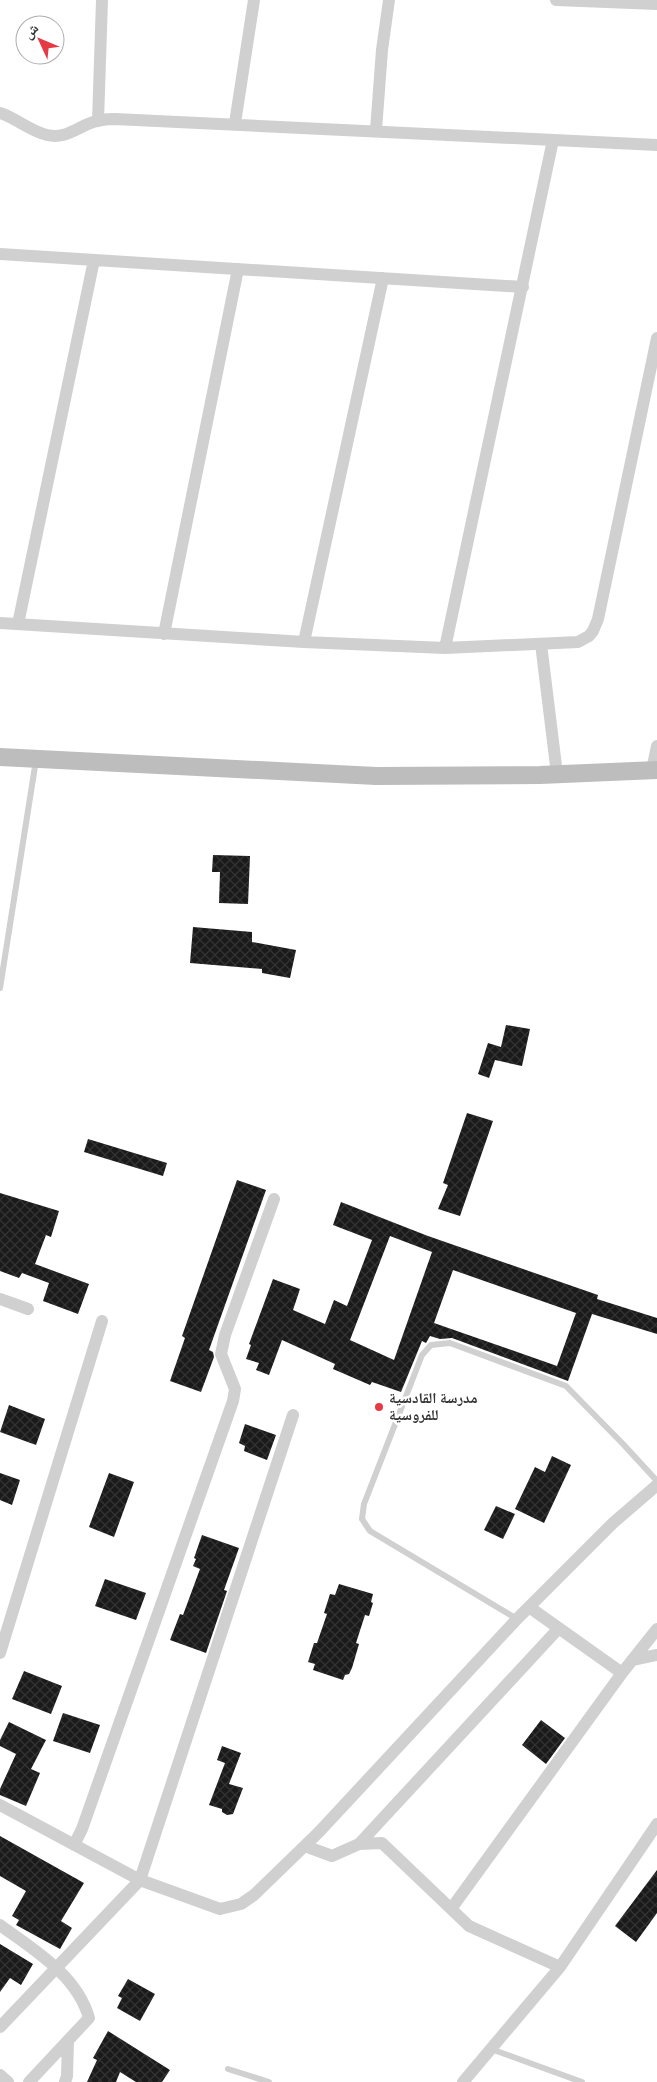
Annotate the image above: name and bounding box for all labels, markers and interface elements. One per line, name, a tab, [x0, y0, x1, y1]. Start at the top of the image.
north arrow	[15, 15, 65, 65]
text: ش	[19, 19, 42, 43]
place label: مدرسة القادسية للفروسية	[389, 1388, 477, 1425]
marker: مدرسة القادسية للفروسية	[373, 1401, 385, 1413]

